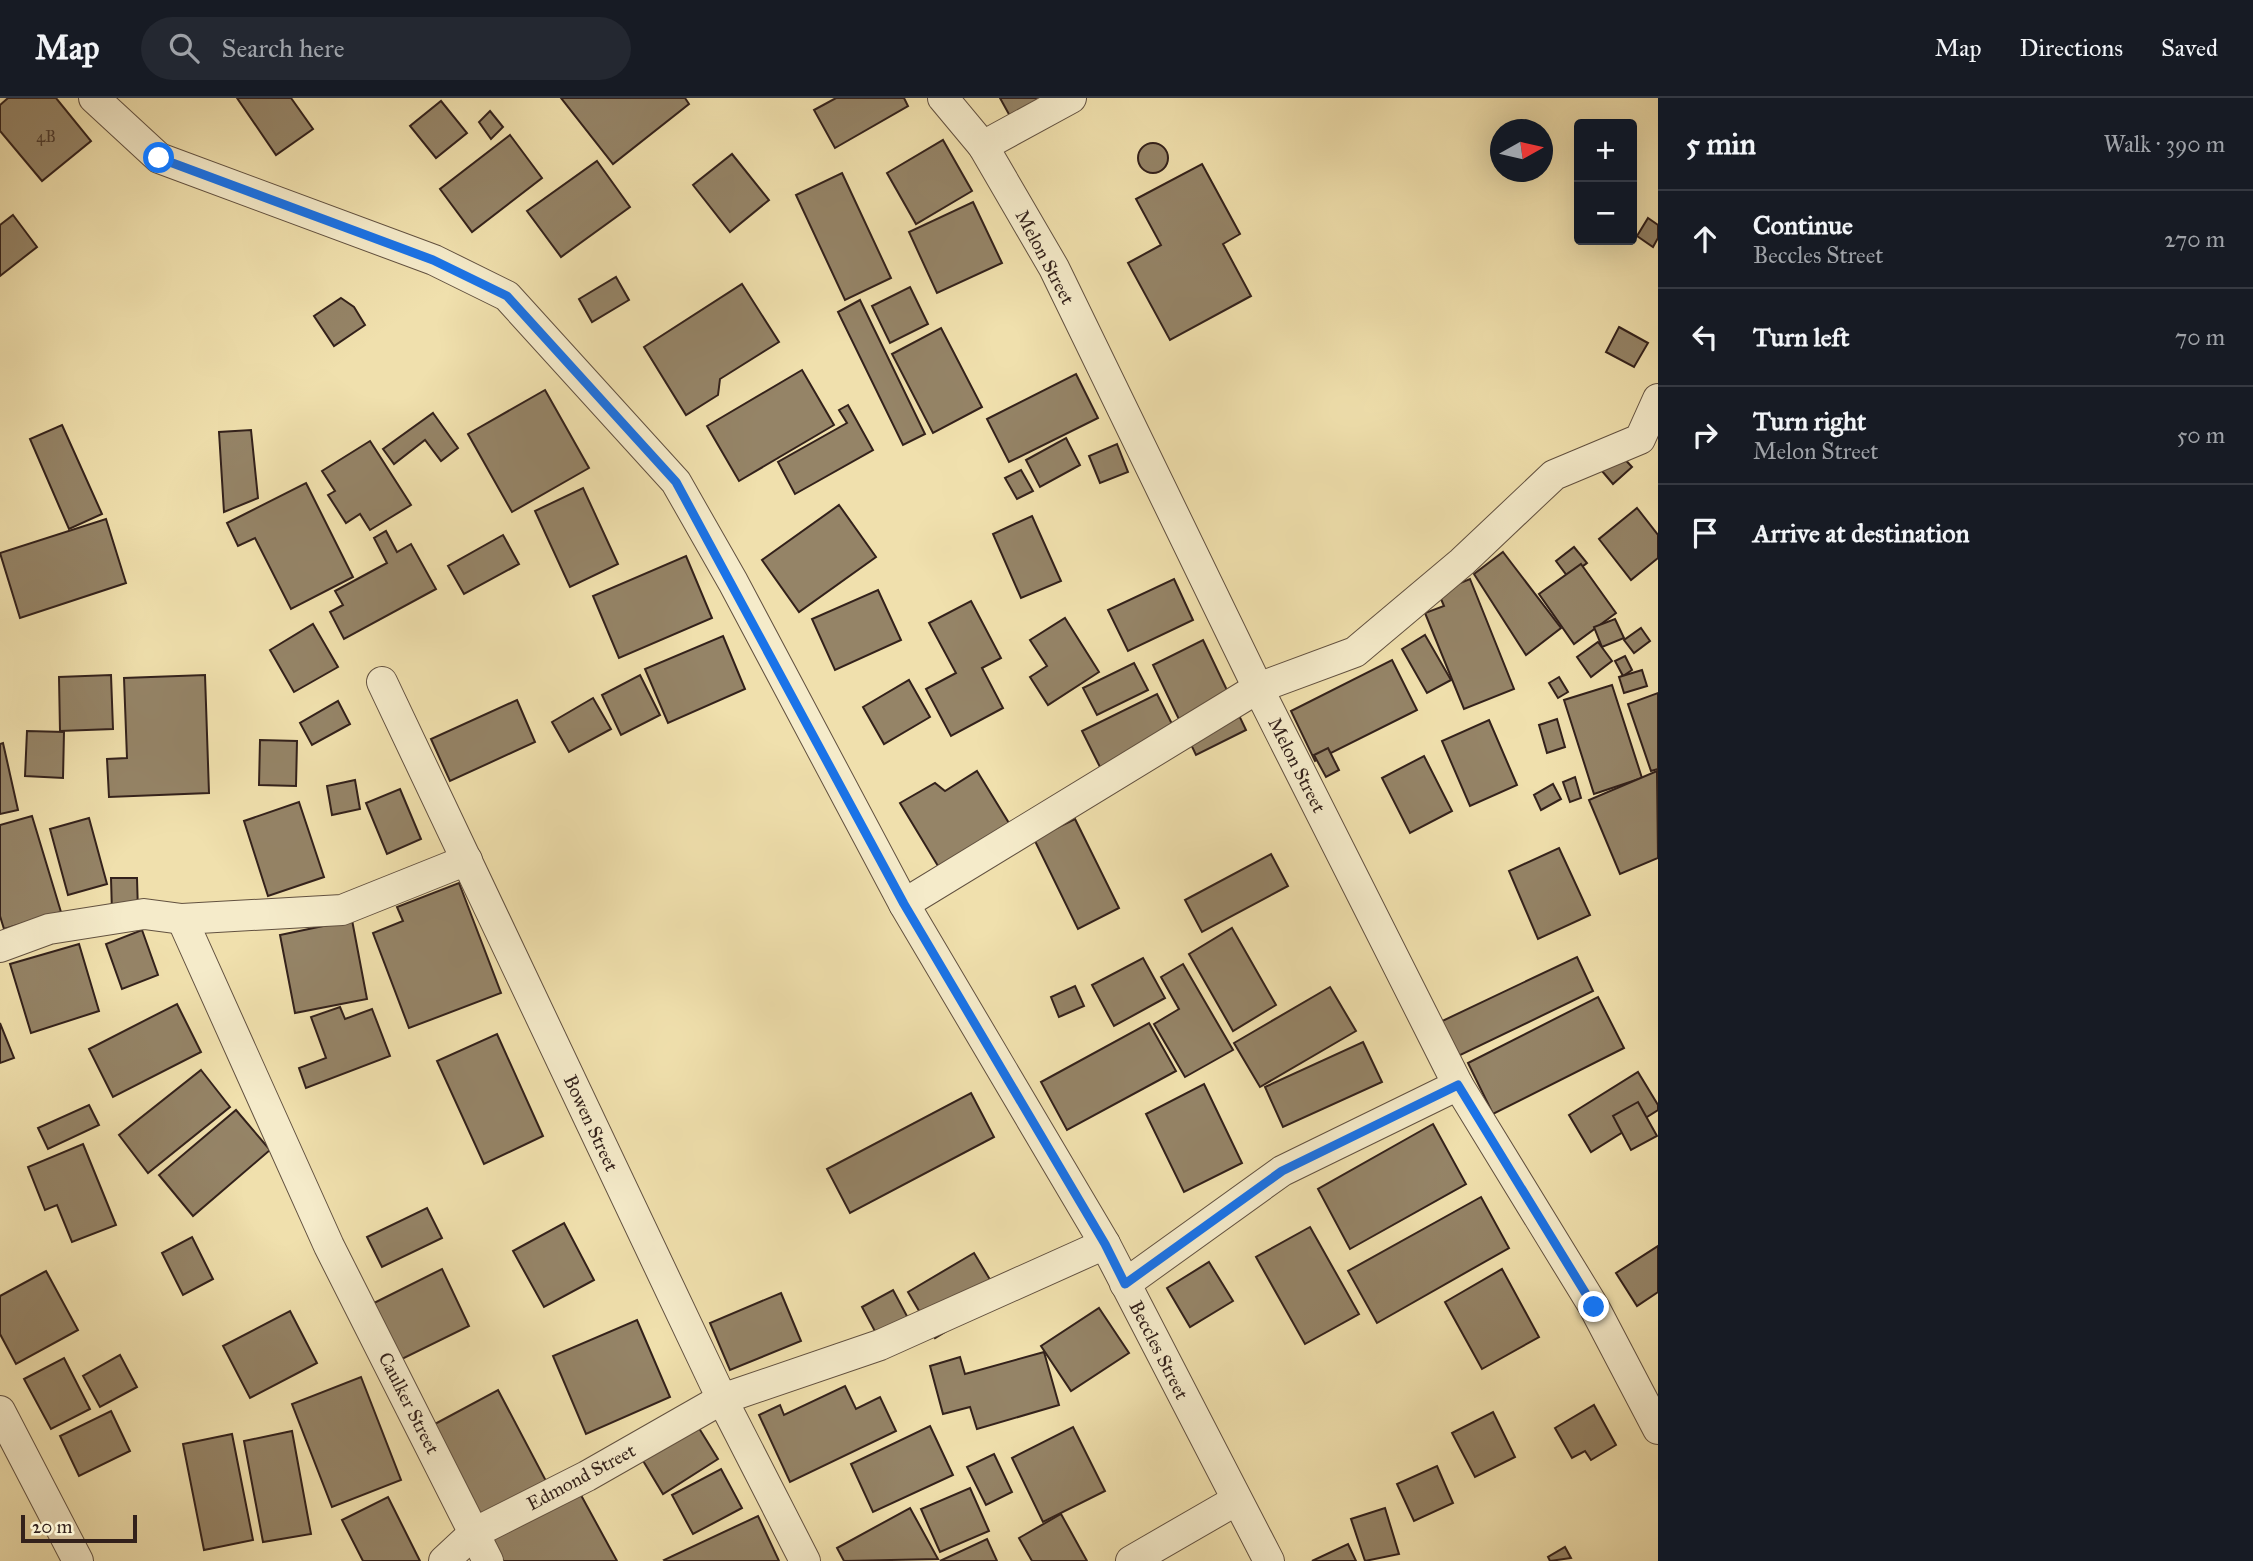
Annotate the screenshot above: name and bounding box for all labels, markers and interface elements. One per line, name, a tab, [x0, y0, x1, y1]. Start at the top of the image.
search box	[141, 17, 631, 80]
text: Map	[35, 28, 99, 68]
icon: search	[165, 29, 203, 67]
text: Search here	[221, 32, 345, 64]
text: Map	[1935, 33, 1982, 63]
text: Directions	[2020, 33, 2123, 63]
text: Saved	[2161, 33, 2218, 63]
north arrow	[1490, 119, 1553, 182]
map controls	[1574, 119, 1637, 245]
button: +	[1574, 119, 1637, 182]
text: 5 min	[1686, 126, 1756, 162]
house number: 4B	[36, 127, 56, 146]
text: Walk · 390 m	[2104, 130, 2225, 158]
route start	[143, 142, 174, 173]
button: −	[1574, 182, 1637, 245]
street label: Melon Street	[1011, 206, 1080, 308]
text: Continue	[1753, 209, 1853, 241]
icon: ahead	[1686, 220, 1724, 258]
text: 270 m	[2164, 225, 2225, 253]
text: Beccles Street	[1753, 241, 1883, 269]
icon: left	[1686, 318, 1724, 356]
text: Turn left	[1753, 321, 1849, 353]
text: 70 m	[2175, 323, 2225, 351]
text: Turn right	[1753, 405, 1866, 437]
icon: right	[1686, 416, 1724, 454]
text: 50 m	[2177, 421, 2225, 449]
text: Melon Street	[1753, 437, 1879, 465]
icon: arrive	[1686, 514, 1724, 552]
text: Arrive at destination	[1753, 517, 1970, 549]
street label: Melon Street	[1263, 714, 1331, 817]
street label: Bowen Street	[559, 1071, 624, 1175]
route end	[1578, 1291, 1609, 1322]
street label: Beccles Street	[1124, 1297, 1194, 1403]
street label: Caulker Street	[374, 1348, 445, 1458]
street label: Edmond Street	[523, 1439, 640, 1515]
scale bar	[21, 1512, 136, 1544]
text: 20 m	[32, 1515, 73, 1538]

